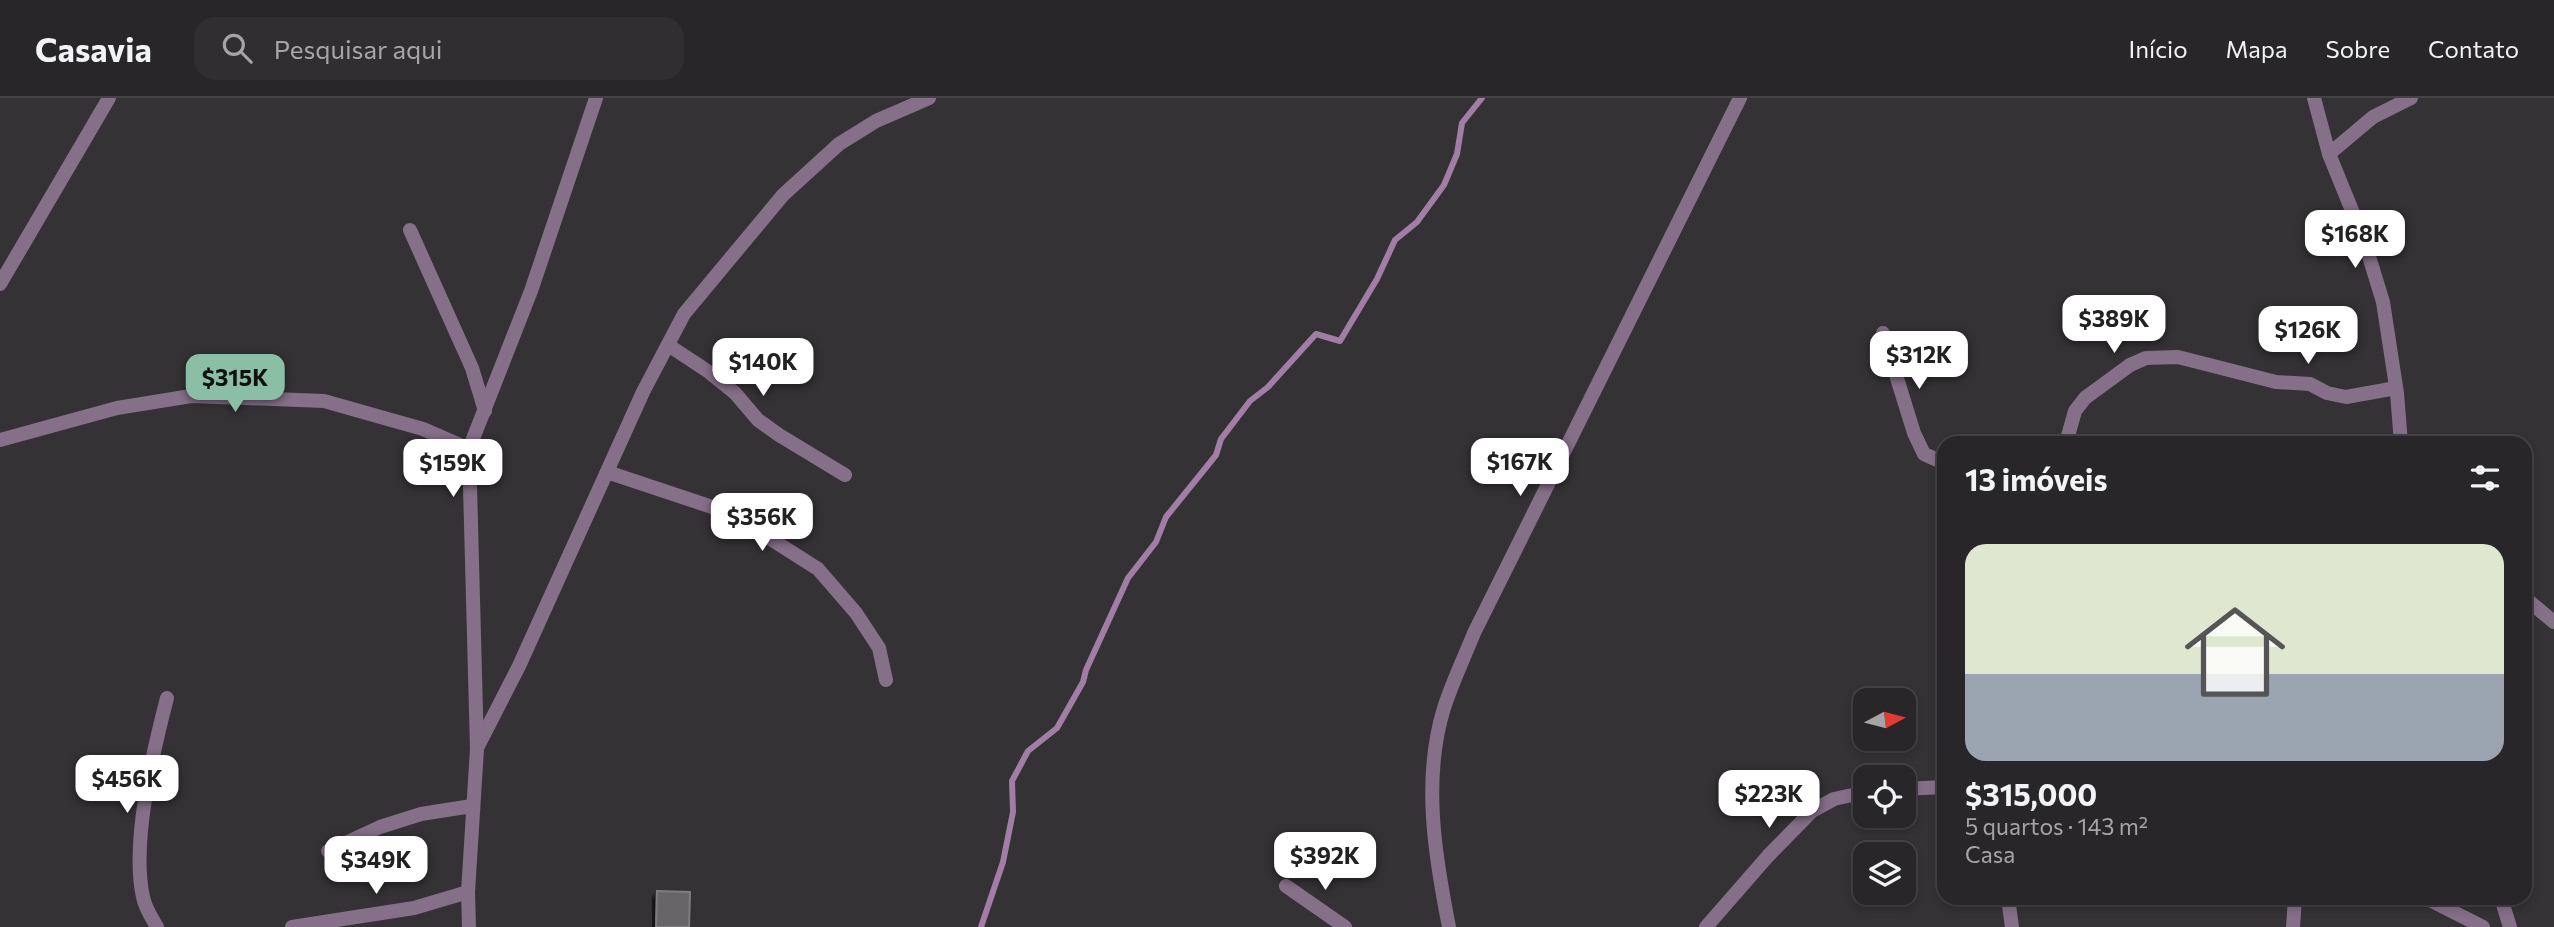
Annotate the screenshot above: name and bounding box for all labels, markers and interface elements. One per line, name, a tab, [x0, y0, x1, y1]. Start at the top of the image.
search box	[194, 17, 684, 80]
text: Casavia	[35, 28, 152, 69]
icon: search	[218, 29, 256, 67]
text: Pesquisar aqui	[274, 33, 442, 64]
text: Início	[2129, 34, 2188, 63]
text: Mapa	[2226, 34, 2288, 63]
text: Sobre	[2326, 34, 2390, 63]
text: Contato	[2428, 34, 2519, 63]
pin: $168K	[2306, 211, 2404, 270]
text: $168K	[2321, 219, 2389, 247]
pin: $389K	[2065, 296, 2163, 355]
text: $389K	[2078, 304, 2150, 332]
pin: $126K	[2259, 306, 2357, 366]
text: $126K	[2275, 315, 2341, 343]
pin: $312K	[1870, 331, 1968, 391]
pin: $140K	[714, 338, 812, 398]
text: $312K	[1886, 340, 1952, 368]
text: $140K	[728, 347, 798, 375]
pin: $315K	[186, 354, 284, 414]
text: $315K	[202, 363, 268, 391]
pin: $167K	[1471, 438, 1569, 498]
pin: $159K	[404, 440, 502, 499]
text: $167K	[1487, 447, 1553, 475]
text: $159K	[419, 448, 487, 476]
icon: filters	[2466, 459, 2504, 497]
text: 13 imóveis	[1965, 460, 2107, 497]
pin: $356K	[713, 494, 811, 553]
text: $356K	[727, 502, 797, 530]
icon: home	[2172, 589, 2298, 715]
north arrow	[1853, 688, 1916, 751]
map controls	[1853, 688, 1916, 905]
pin: $456K	[78, 756, 176, 815]
text: $456K	[92, 764, 163, 792]
button: locate	[1853, 765, 1916, 828]
pin: $223K	[1720, 770, 1818, 830]
text: $315,000	[1965, 775, 2097, 812]
text: $223K	[1735, 779, 1803, 807]
text: 5 quartos · 143 m²	[1965, 812, 2148, 840]
pin: $392K	[1276, 832, 1374, 892]
pin: $349K	[327, 836, 425, 896]
text: Casa	[1965, 840, 2015, 868]
text: $392K	[1290, 841, 1360, 869]
button: layers	[1853, 842, 1916, 905]
text: $349K	[341, 845, 411, 873]

